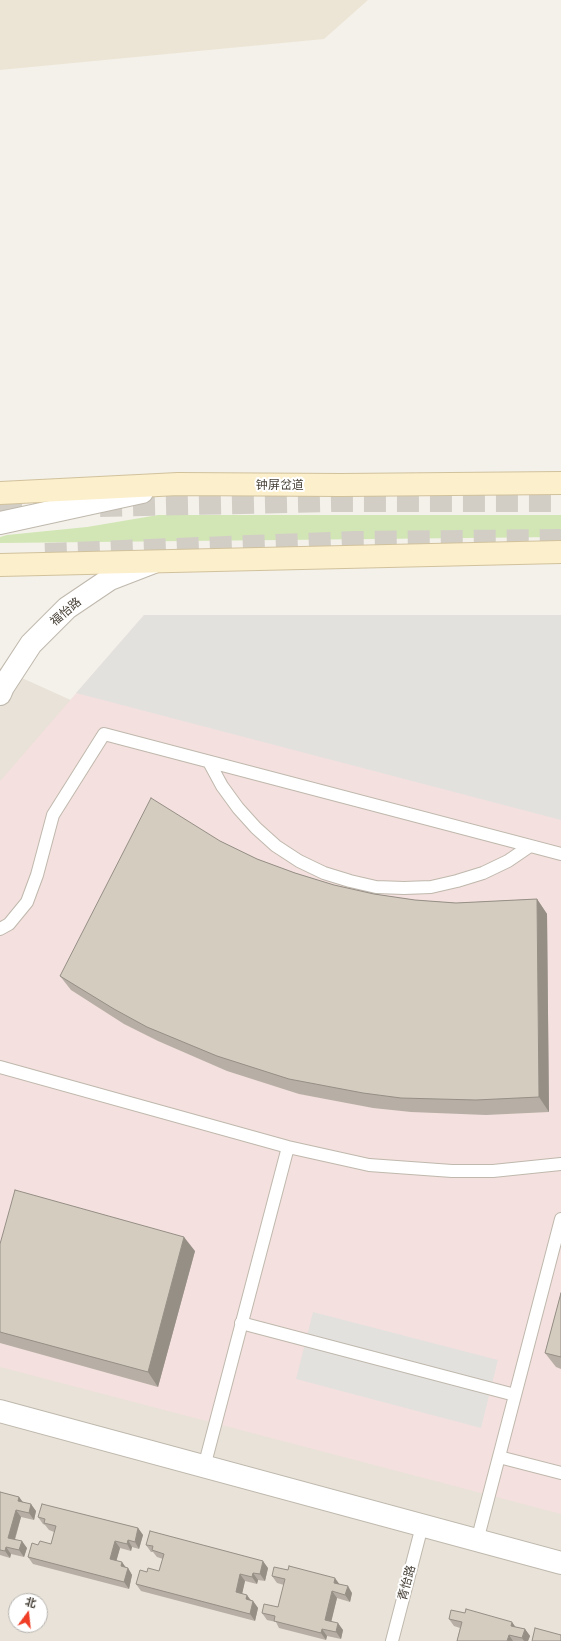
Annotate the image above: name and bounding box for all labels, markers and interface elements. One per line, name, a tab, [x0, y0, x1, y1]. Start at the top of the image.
street label: 钟屏岔道	[256, 478, 304, 492]
street label: 福怡路	[48, 595, 84, 629]
street label: 青怡路	[395, 1564, 419, 1602]
north arrow	[8, 1593, 48, 1633]
text: 北	[24, 1594, 38, 1611]

